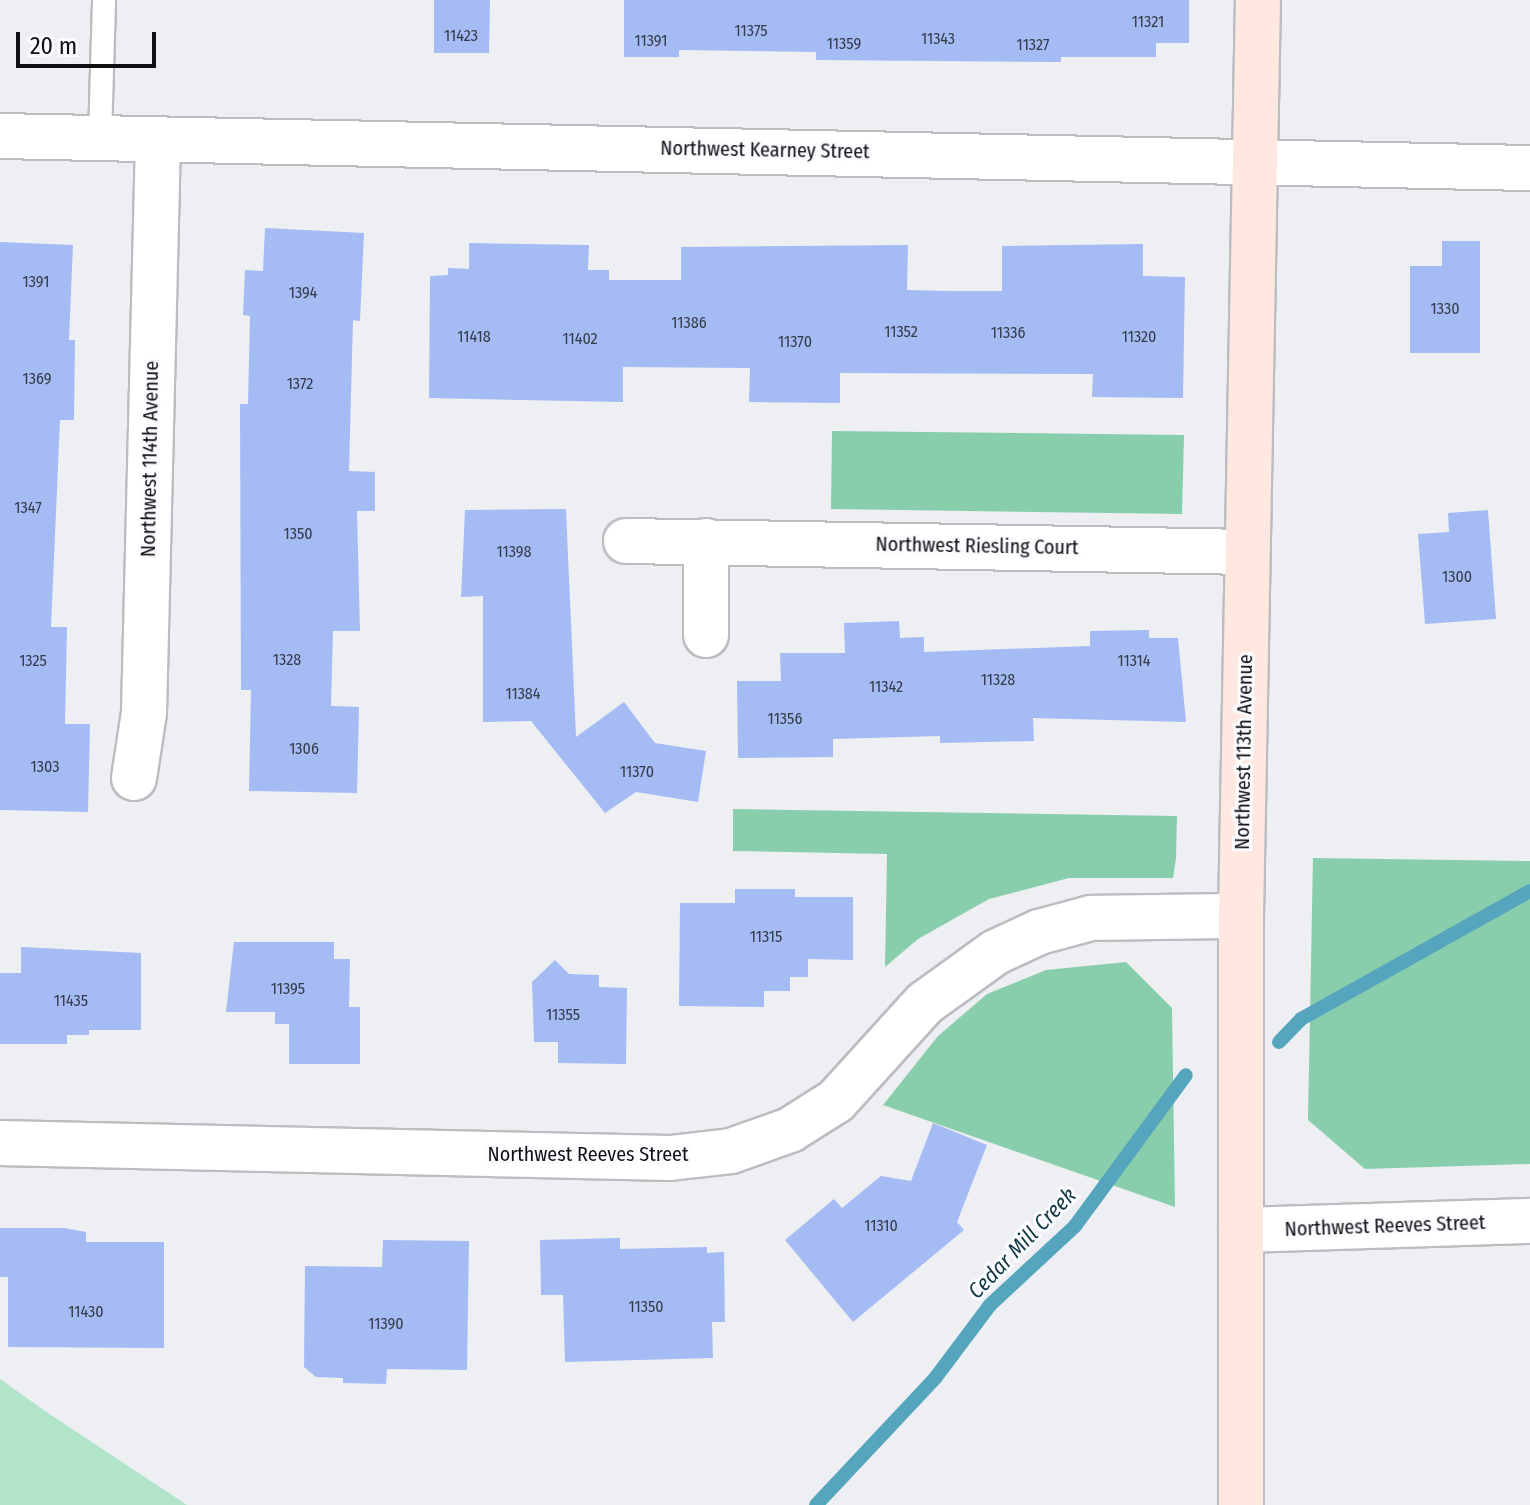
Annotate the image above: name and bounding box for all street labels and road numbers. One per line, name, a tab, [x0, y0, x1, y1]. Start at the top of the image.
street label: Northwest Kearney Street	[660, 136, 870, 164]
street label: Northwest 114th Avenue	[136, 361, 164, 557]
street label: Northwest Riesling Court	[875, 532, 1079, 560]
street label: Northwest 113th Avenue	[1230, 654, 1258, 850]
street label: Northwest Reeves Street	[488, 1142, 688, 1166]
street label: Northwest Reeves Street	[1284, 1211, 1486, 1241]

